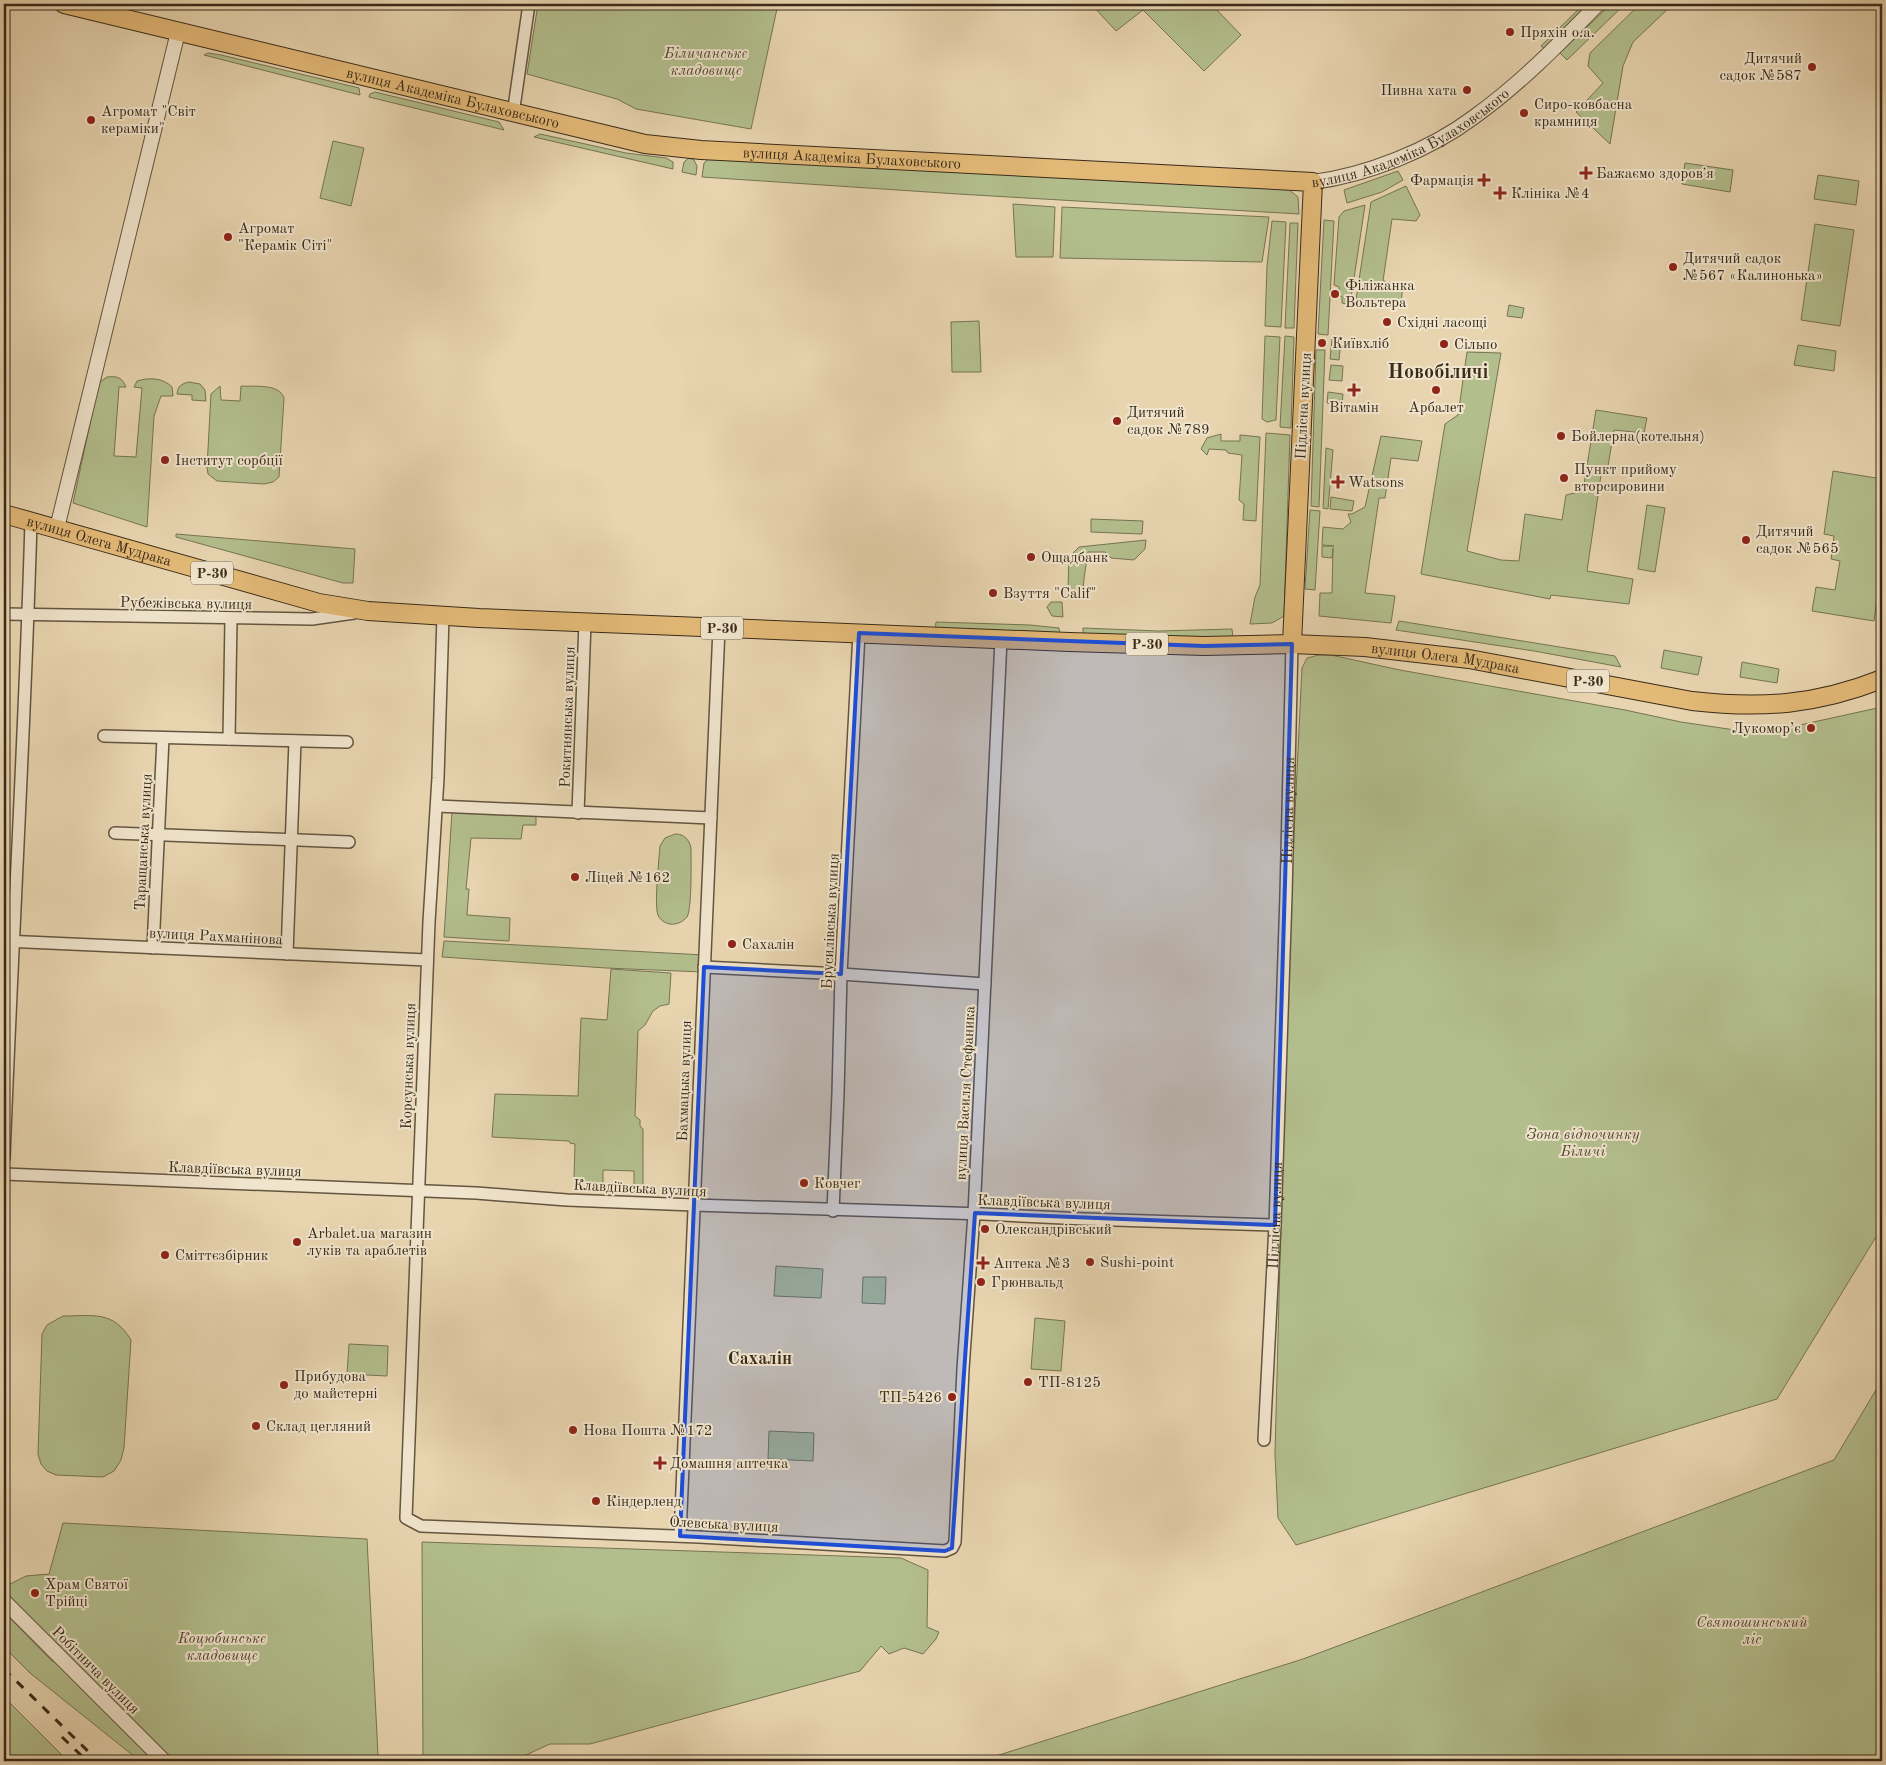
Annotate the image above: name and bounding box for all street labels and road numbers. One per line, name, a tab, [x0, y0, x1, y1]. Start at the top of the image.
street label: вулиця Академіка Булаховського	[345, 66, 561, 132]
street label: вулиця Академіка Булаховського	[1311, 87, 1513, 191]
street label: вулиця Академіка Булаховського	[742, 146, 961, 173]
street label: Підлісна вулиця	[1294, 352, 1315, 460]
street label: вулиця Олега Мудрака	[25, 515, 174, 570]
road number: Р-30	[191, 562, 233, 584]
street label: Рубежівська вулиця	[120, 596, 252, 613]
road number: Р-30	[701, 616, 743, 640]
road number: Р-30	[1126, 633, 1168, 656]
street label: вулиця Олега Мудрака	[1370, 642, 1521, 677]
street label: Рокитнянська вулиця	[559, 646, 578, 788]
road number: Р-30	[1567, 669, 1609, 692]
street label: Підлісна вулиця	[1281, 757, 1298, 864]
street label: Таращанська вулиця	[133, 773, 156, 911]
street label: Брусилівська вулиця	[820, 852, 843, 990]
street label: вулиця Рахманінова	[149, 926, 284, 949]
street label: Корсунська вулиця	[400, 1002, 419, 1130]
street label: вулиця Василя Стефаника	[954, 1005, 979, 1181]
street label: Бахмацька вулиця	[676, 1020, 695, 1142]
street label: Клавдіївська вулиця	[168, 1161, 302, 1180]
street label: Підлісна вулиця	[1267, 1161, 1286, 1269]
street label: Клавдіївська вулиця	[573, 1179, 707, 1200]
street label: Клавдіївська вулиця	[977, 1194, 1111, 1213]
street label: Олевська вулиця	[669, 1515, 779, 1536]
street label: Робітнича вулиця	[48, 1624, 142, 1718]

